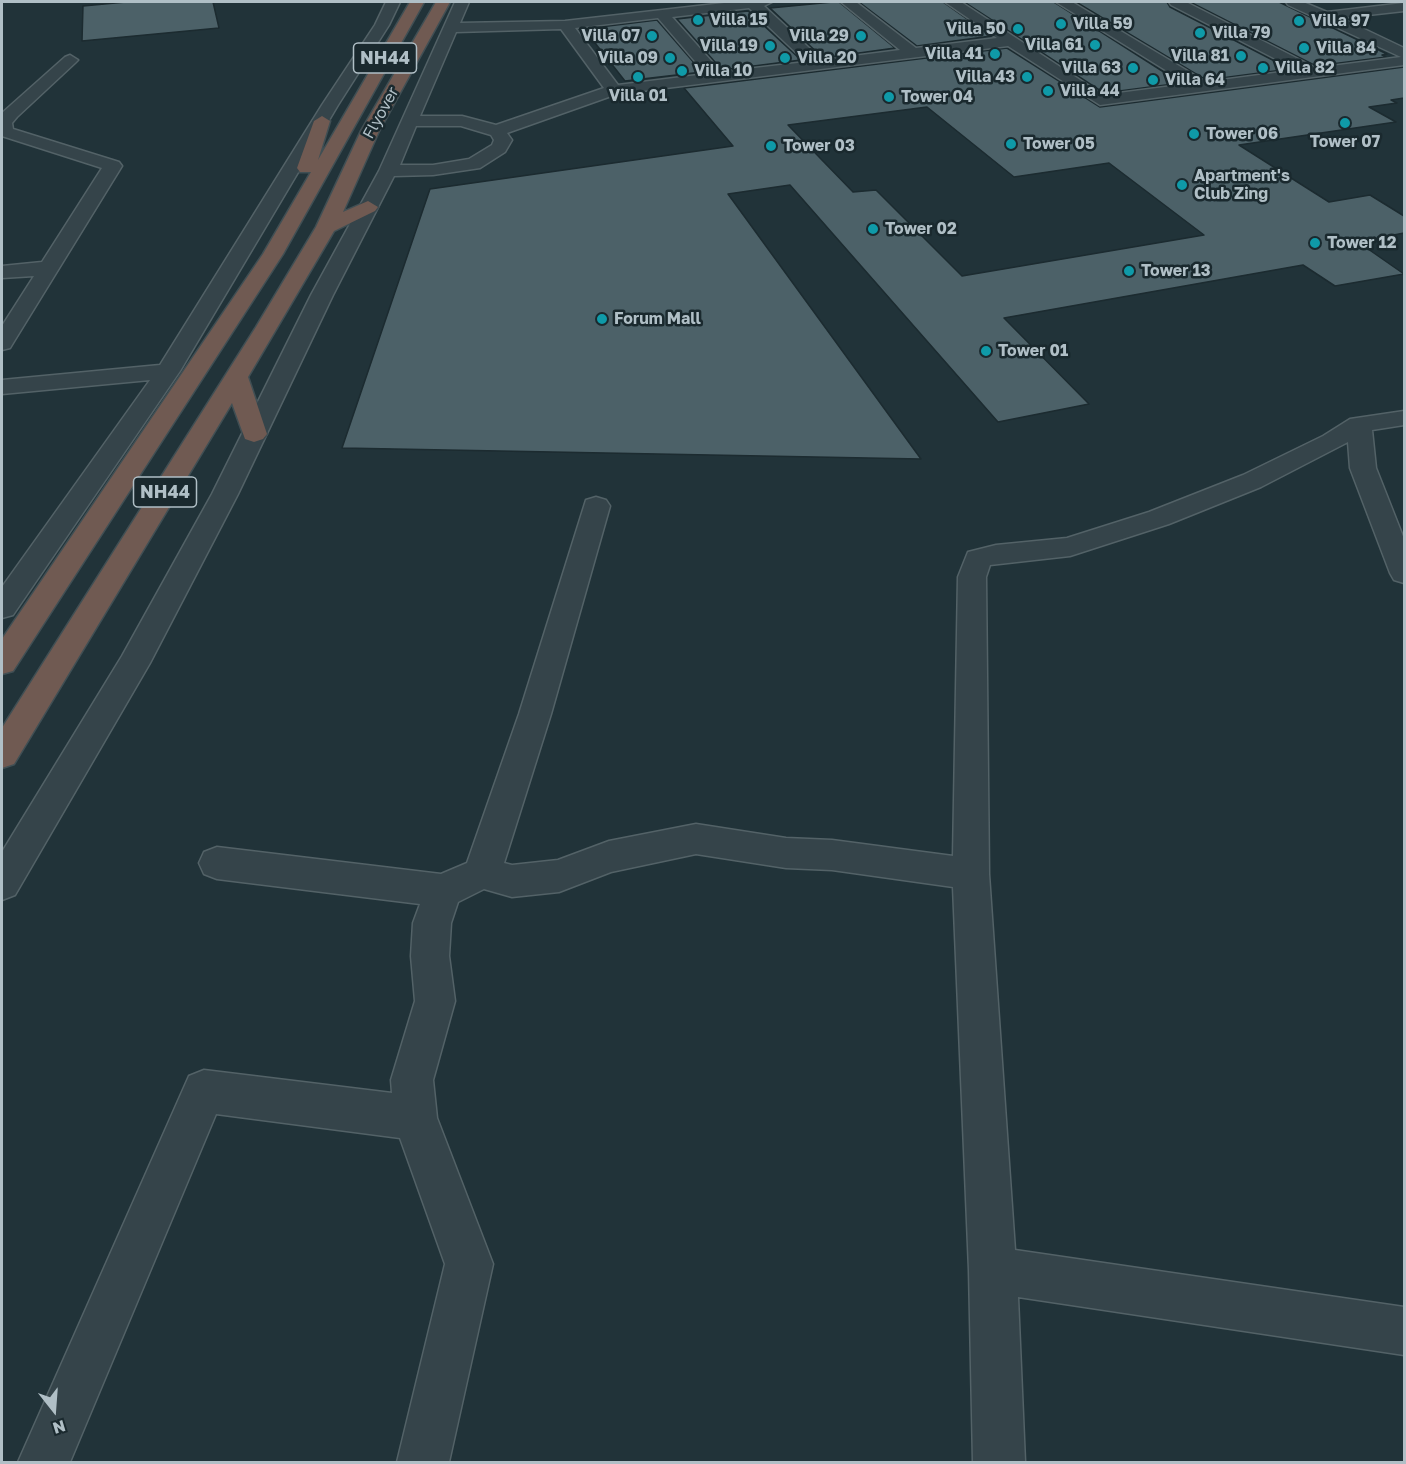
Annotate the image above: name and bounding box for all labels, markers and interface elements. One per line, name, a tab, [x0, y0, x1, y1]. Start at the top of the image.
place label: Villa 15	[710, 10, 768, 30]
place label: Villa 97	[1311, 11, 1370, 31]
marker: Villa 15	[691, 13, 705, 27]
place label: Villa 59	[1073, 14, 1133, 34]
marker: Villa 97	[1292, 14, 1306, 28]
marker: Villa 59	[1054, 17, 1068, 31]
place label: Villa 50	[946, 19, 1006, 39]
marker: Villa 50	[1011, 22, 1025, 36]
place label: Villa 79	[1212, 23, 1271, 43]
place label: Villa 07	[581, 26, 640, 46]
place label: Villa 29	[789, 26, 849, 46]
marker: Villa 79	[1193, 26, 1207, 40]
marker: Villa 07	[645, 29, 659, 43]
marker: Villa 29	[854, 29, 868, 43]
place label: Villa 61	[1025, 35, 1083, 55]
place label: Villa 19	[700, 36, 758, 56]
marker: Villa 61	[1088, 38, 1102, 52]
place label: Villa 84	[1316, 38, 1376, 58]
marker: Villa 19	[763, 39, 777, 53]
marker: Villa 84	[1297, 41, 1311, 55]
road number: NH44	[354, 43, 416, 73]
place label: Villa 41	[925, 44, 983, 64]
place label: Villa 81	[1171, 46, 1229, 66]
marker: Villa 41	[988, 47, 1002, 61]
place label: Villa 09	[598, 48, 658, 68]
place label: Villa 20	[797, 48, 857, 68]
marker: Villa 81	[1234, 49, 1248, 63]
marker: Villa 09	[663, 51, 677, 65]
marker: Villa 20	[778, 51, 792, 65]
place label: Villa 63	[1061, 58, 1121, 78]
place label: Villa 82	[1275, 58, 1335, 78]
place label: Villa 10	[694, 61, 752, 81]
marker: Villa 63	[1126, 61, 1140, 75]
marker: Villa 82	[1256, 61, 1270, 75]
marker: Villa 10	[675, 64, 689, 78]
place label: Villa 43	[955, 67, 1015, 87]
marker: Villa 01	[631, 70, 645, 84]
marker: Villa 43	[1020, 70, 1034, 84]
place label: Villa 64	[1165, 70, 1225, 90]
marker: Villa 64	[1146, 73, 1160, 87]
place label: Villa 44	[1060, 81, 1120, 101]
street label: Flyover	[359, 84, 403, 142]
marker: Villa 44	[1041, 84, 1055, 98]
place label: Villa 01	[609, 86, 667, 106]
place label: Tower 04	[901, 87, 973, 107]
marker: Tower 04	[882, 90, 896, 104]
marker: Tower 07	[1338, 116, 1352, 130]
place label: Tower 06	[1206, 124, 1278, 144]
marker: Tower 06	[1187, 127, 1201, 141]
place label: Tower 07	[1310, 132, 1380, 152]
place label: Tower 05	[1023, 134, 1095, 154]
place label: Tower 03	[783, 136, 855, 156]
marker: Tower 05	[1004, 137, 1018, 151]
marker: Tower 03	[764, 139, 778, 153]
place label: Apartment's Club Zing	[1194, 166, 1290, 204]
marker: Apartment's Club Zing	[1175, 178, 1189, 192]
place label: Tower 02	[885, 219, 957, 239]
marker: Tower 02	[866, 222, 880, 236]
place label: Tower 12	[1327, 233, 1397, 253]
marker: Tower 12	[1308, 236, 1322, 250]
place label: Tower 13	[1141, 261, 1211, 281]
marker: Tower 13	[1122, 264, 1136, 278]
place label: Forum Mall	[614, 309, 701, 329]
marker: Forum Mall	[595, 312, 609, 326]
place label: Tower 01	[998, 341, 1068, 361]
marker: Tower 01	[979, 344, 993, 358]
road number: NH44	[134, 477, 196, 507]
north arrow	[24, 1380, 84, 1440]
text: N	[51, 1416, 68, 1439]

